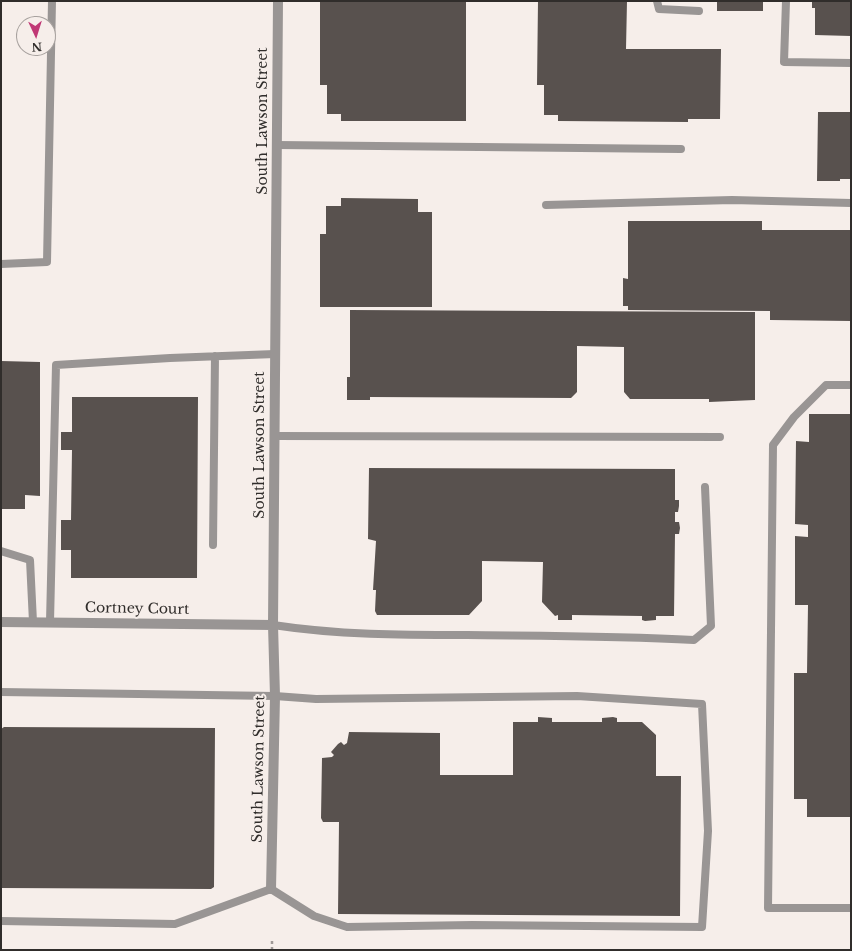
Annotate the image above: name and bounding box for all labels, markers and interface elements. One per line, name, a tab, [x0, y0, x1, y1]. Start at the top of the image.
north arrow	[16, 16, 56, 56]
text: N	[31, 40, 42, 54]
street label: South Lawson Street	[255, 47, 271, 195]
street label: South Lawson Street	[252, 371, 268, 519]
street label: Cortney Court	[85, 600, 189, 618]
street label: South Lawson Street	[249, 695, 269, 843]

